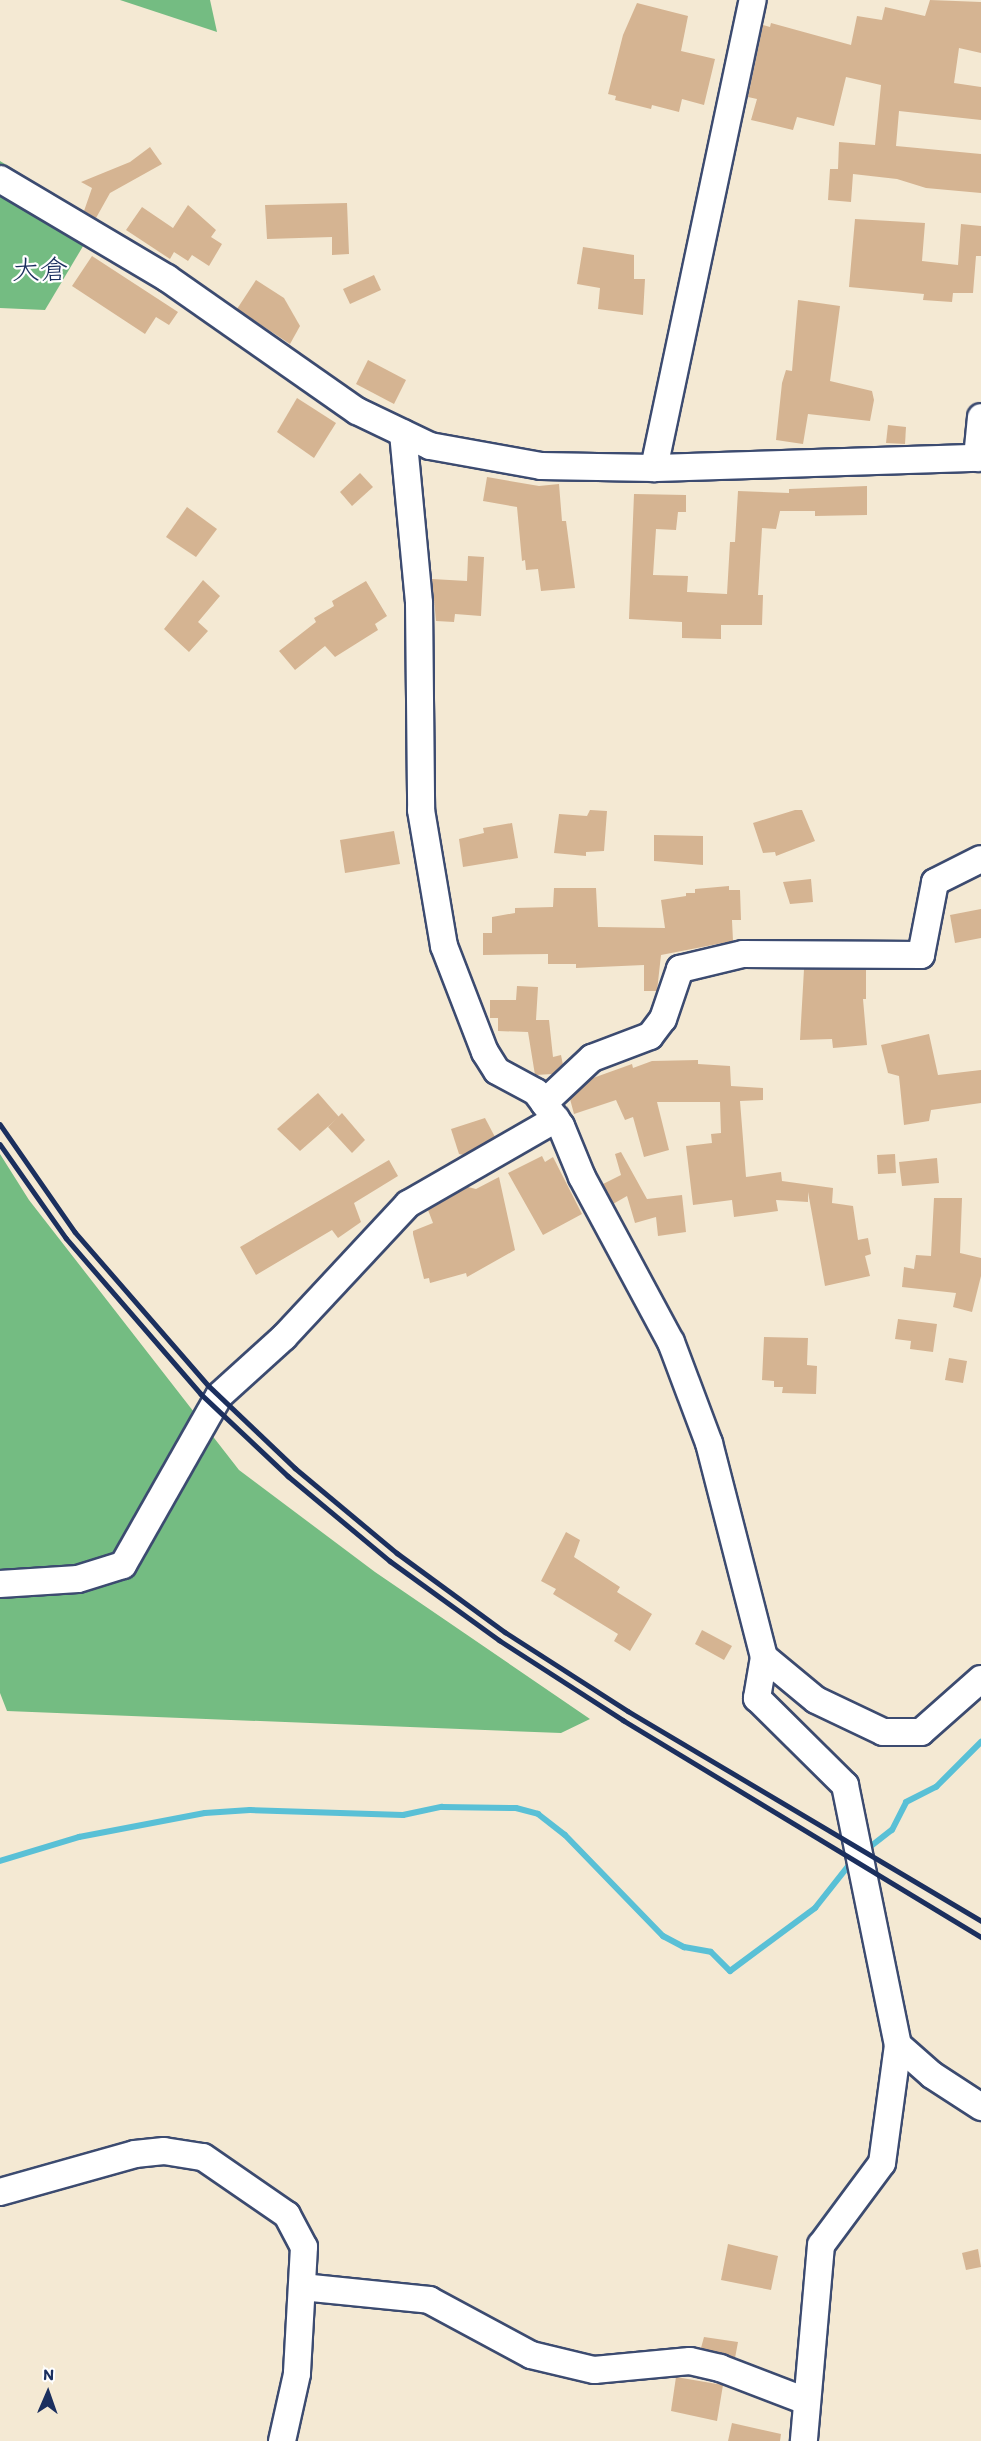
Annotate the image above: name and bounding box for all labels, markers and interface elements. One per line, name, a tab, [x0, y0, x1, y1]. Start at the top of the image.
district label: 大倉	[12, 252, 68, 286]
north arrow	[18, 2363, 78, 2423]
text: N	[43, 2365, 54, 2384]

